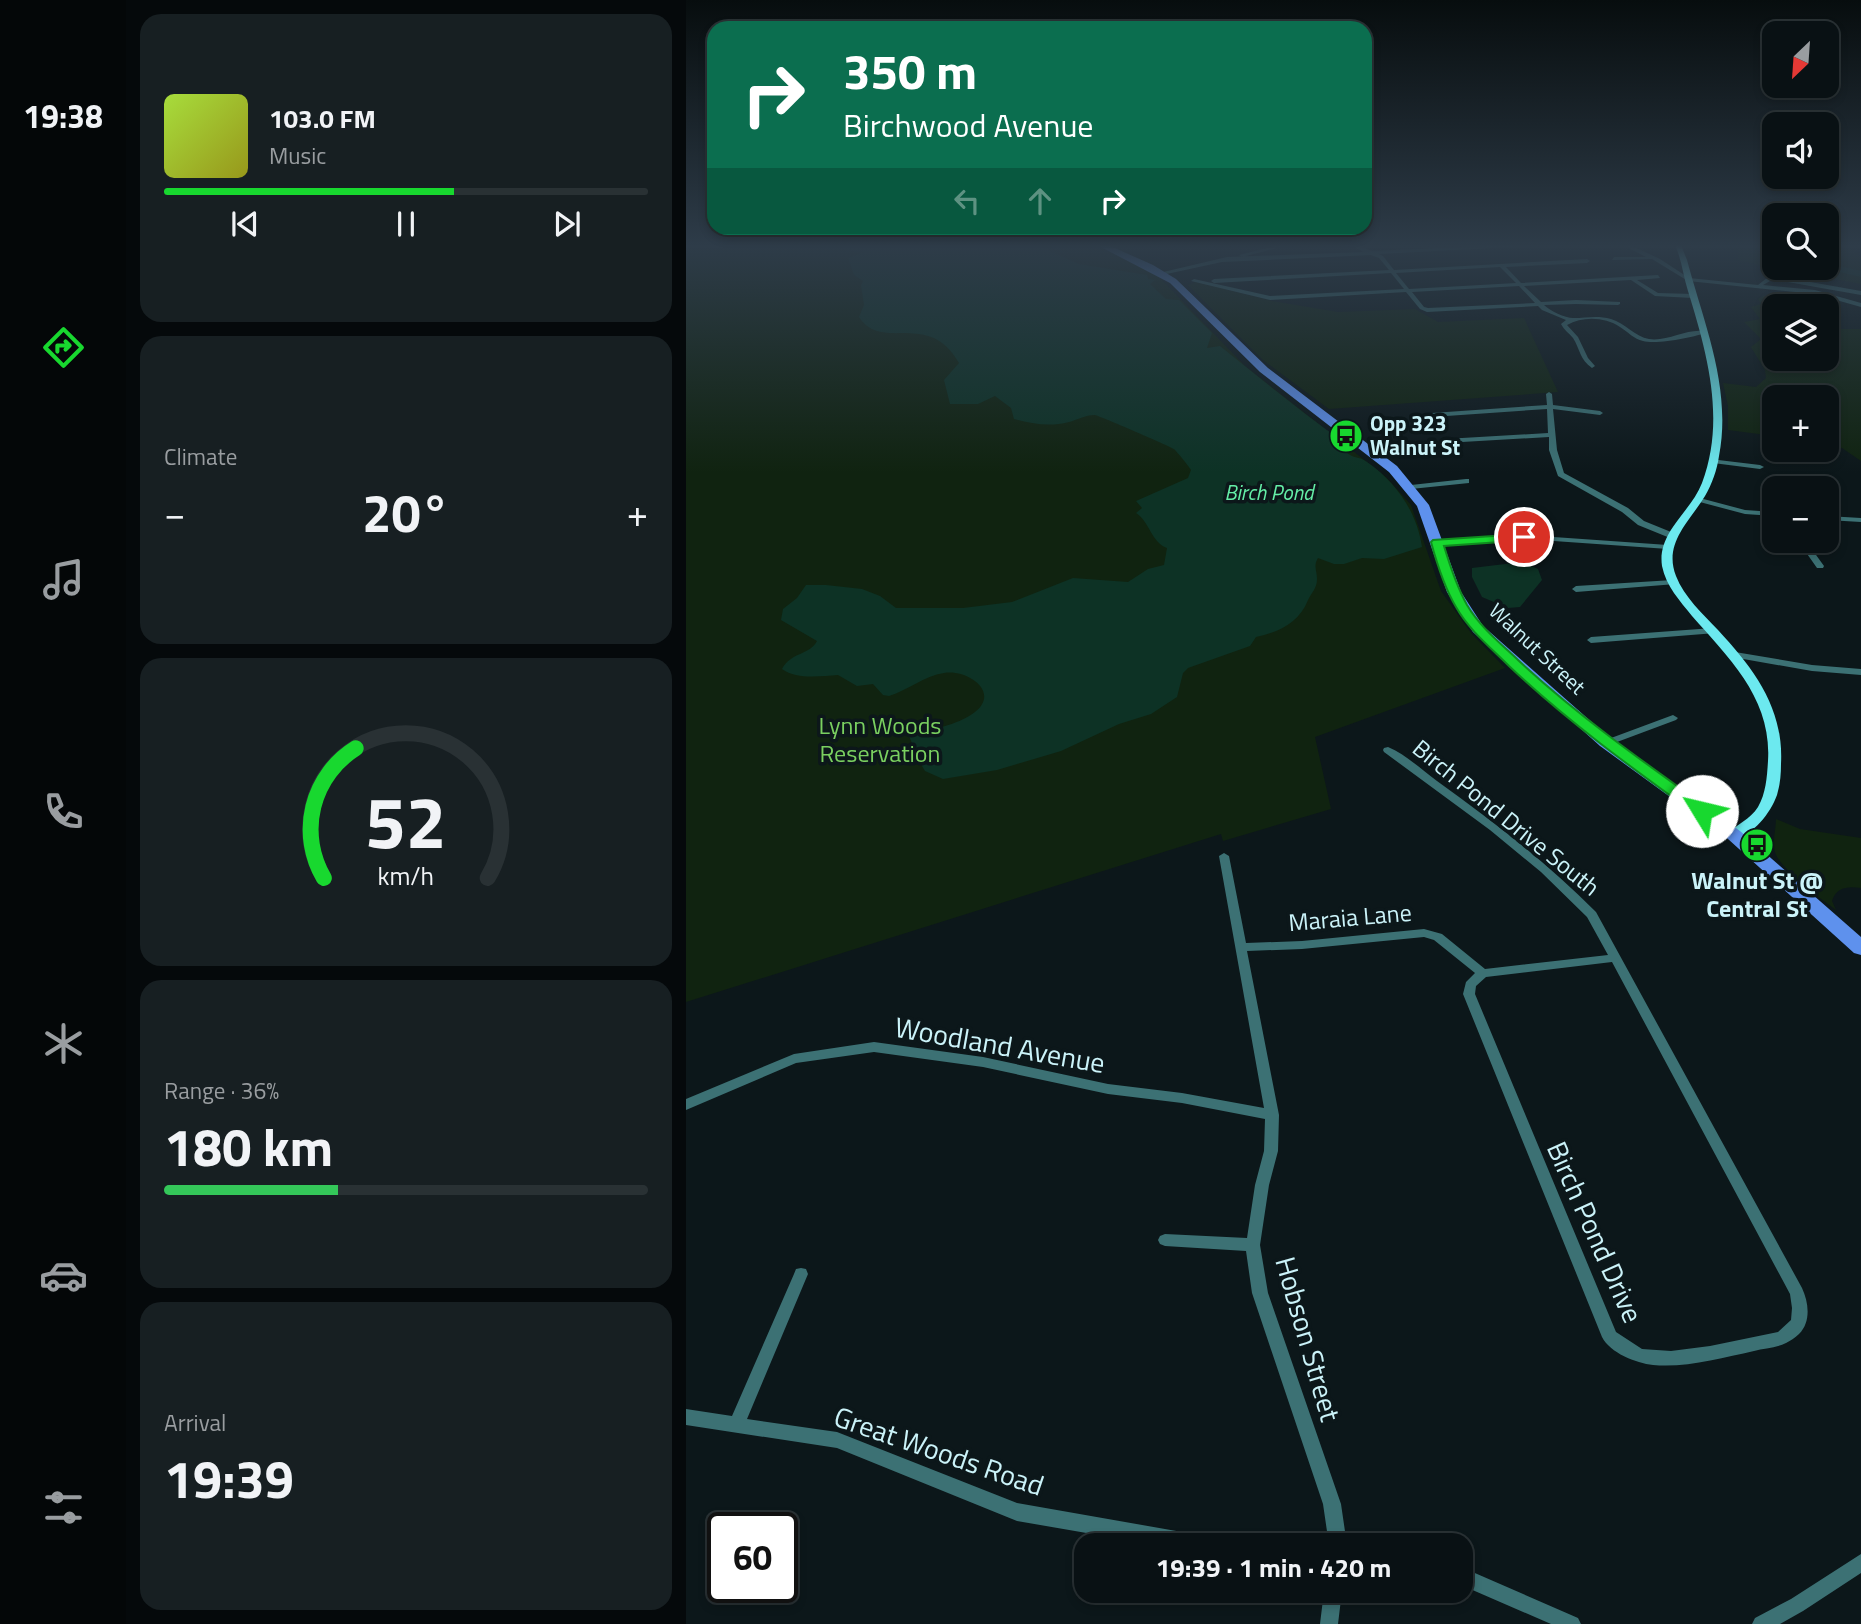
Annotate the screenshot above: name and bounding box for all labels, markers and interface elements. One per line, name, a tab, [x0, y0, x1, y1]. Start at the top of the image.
north arrow	[1762, 21, 1839, 98]
map controls	[1762, 21, 1839, 553]
text: 350 m	[843, 33, 977, 108]
icon: right	[728, 49, 819, 140]
text: 19:38	[23, 92, 103, 140]
text: 103.0 FM	[269, 99, 376, 138]
text: Birchwood Avenue	[843, 101, 1094, 149]
button: sound	[1762, 112, 1839, 189]
text: Music	[269, 138, 326, 173]
icon: left	[948, 182, 986, 220]
icon: ahead	[1021, 182, 1059, 220]
icon: right	[1094, 182, 1132, 220]
button: search	[1762, 203, 1839, 280]
icon: previous	[226, 205, 264, 243]
icon: pause	[387, 205, 425, 243]
icon: next	[548, 205, 586, 243]
button: layers	[1762, 294, 1839, 371]
icon: directions	[39, 323, 88, 372]
button: +	[1762, 385, 1839, 462]
place label: Opp 323 Walnut St	[1370, 407, 1460, 463]
bus stop icon: Opp 323 Walnut St	[1327, 417, 1365, 455]
text: Climate	[164, 439, 237, 474]
text: 20°	[362, 473, 450, 552]
water label: Birch Pond	[1224, 476, 1316, 508]
button: −	[1762, 476, 1839, 553]
text: −	[164, 484, 185, 542]
text: +	[627, 484, 648, 542]
pin	[1494, 507, 1554, 567]
icon: arrive	[1505, 518, 1543, 556]
icon: music	[39, 555, 88, 604]
street label: Walnut Street	[1482, 595, 1594, 702]
park label: Lynn Woods Reservation	[818, 707, 942, 771]
street label: Birch Pond Drive South	[1405, 730, 1608, 904]
text: 52	[365, 766, 447, 876]
position arrow	[1665, 774, 1739, 848]
icon: phone	[39, 787, 88, 836]
bus stop icon: Walnut St @ Central St	[1738, 826, 1776, 864]
text: km/h	[378, 857, 434, 895]
place label: Walnut St @ Central St	[1691, 862, 1823, 926]
street label: Maraia Lane	[1287, 894, 1413, 940]
street label: Woodland Avenue	[892, 1005, 1109, 1084]
icon: climate	[39, 1019, 88, 1068]
text: Range · 36%	[164, 1073, 279, 1108]
text: 180 km	[164, 1107, 333, 1186]
street label: Birch Pond Drive	[1536, 1134, 1655, 1329]
icon: car	[39, 1251, 88, 1300]
street label: Hobson Street	[1264, 1251, 1353, 1426]
street label: Great Woods Road	[829, 1395, 1050, 1507]
text: Arrival	[164, 1405, 226, 1440]
text: 19:39	[164, 1439, 294, 1518]
icon: filters	[39, 1483, 88, 1532]
speed limit sign: 60	[707, 1512, 798, 1603]
text: 19:39 · 1 min · 420 m	[1156, 1548, 1391, 1587]

